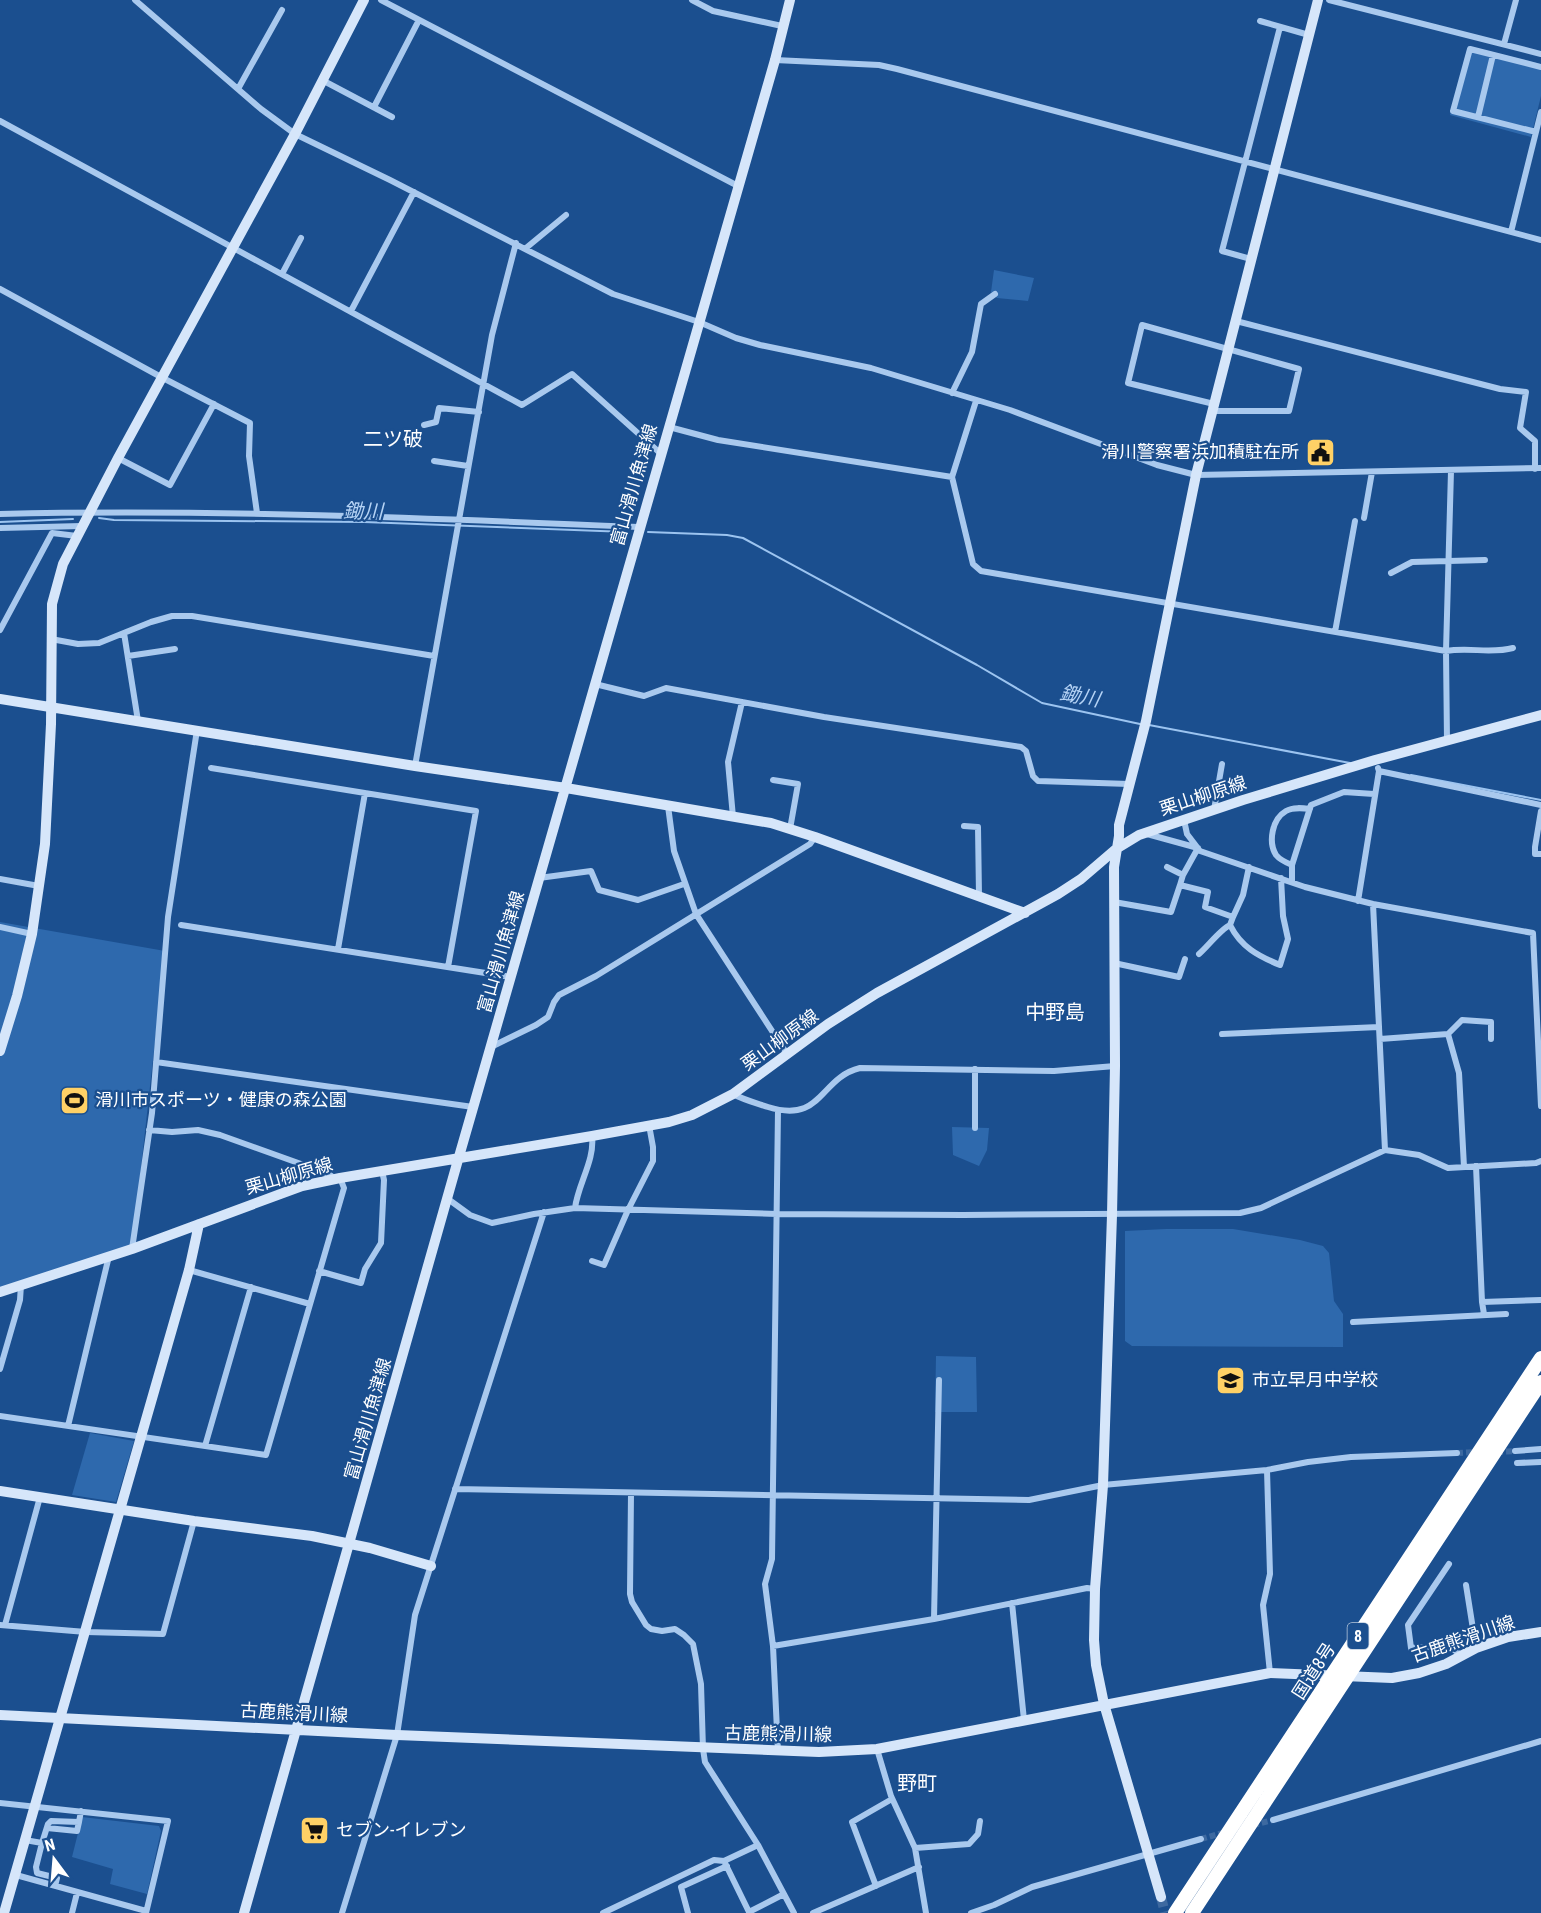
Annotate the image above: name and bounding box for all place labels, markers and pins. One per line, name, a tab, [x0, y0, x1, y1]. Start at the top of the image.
public building icon: 滑川警察署浜加積駐在所	[1304, 436, 1336, 468]
place label: 滑川警察署浜加積駐在所	[1101, 441, 1299, 462]
sports icon: 滑川市スポーツ・健康の森公園	[58, 1084, 90, 1116]
place label: 滑川市スポーツ・健康の森公園	[95, 1089, 347, 1110]
school or university icon: 市立早月中学校	[1215, 1364, 1247, 1396]
place label: 市立早月中学校	[1252, 1369, 1378, 1390]
supermarket icon: セブン-イレブン	[299, 1814, 331, 1846]
place label: セブン-イレブン	[336, 1819, 466, 1840]

